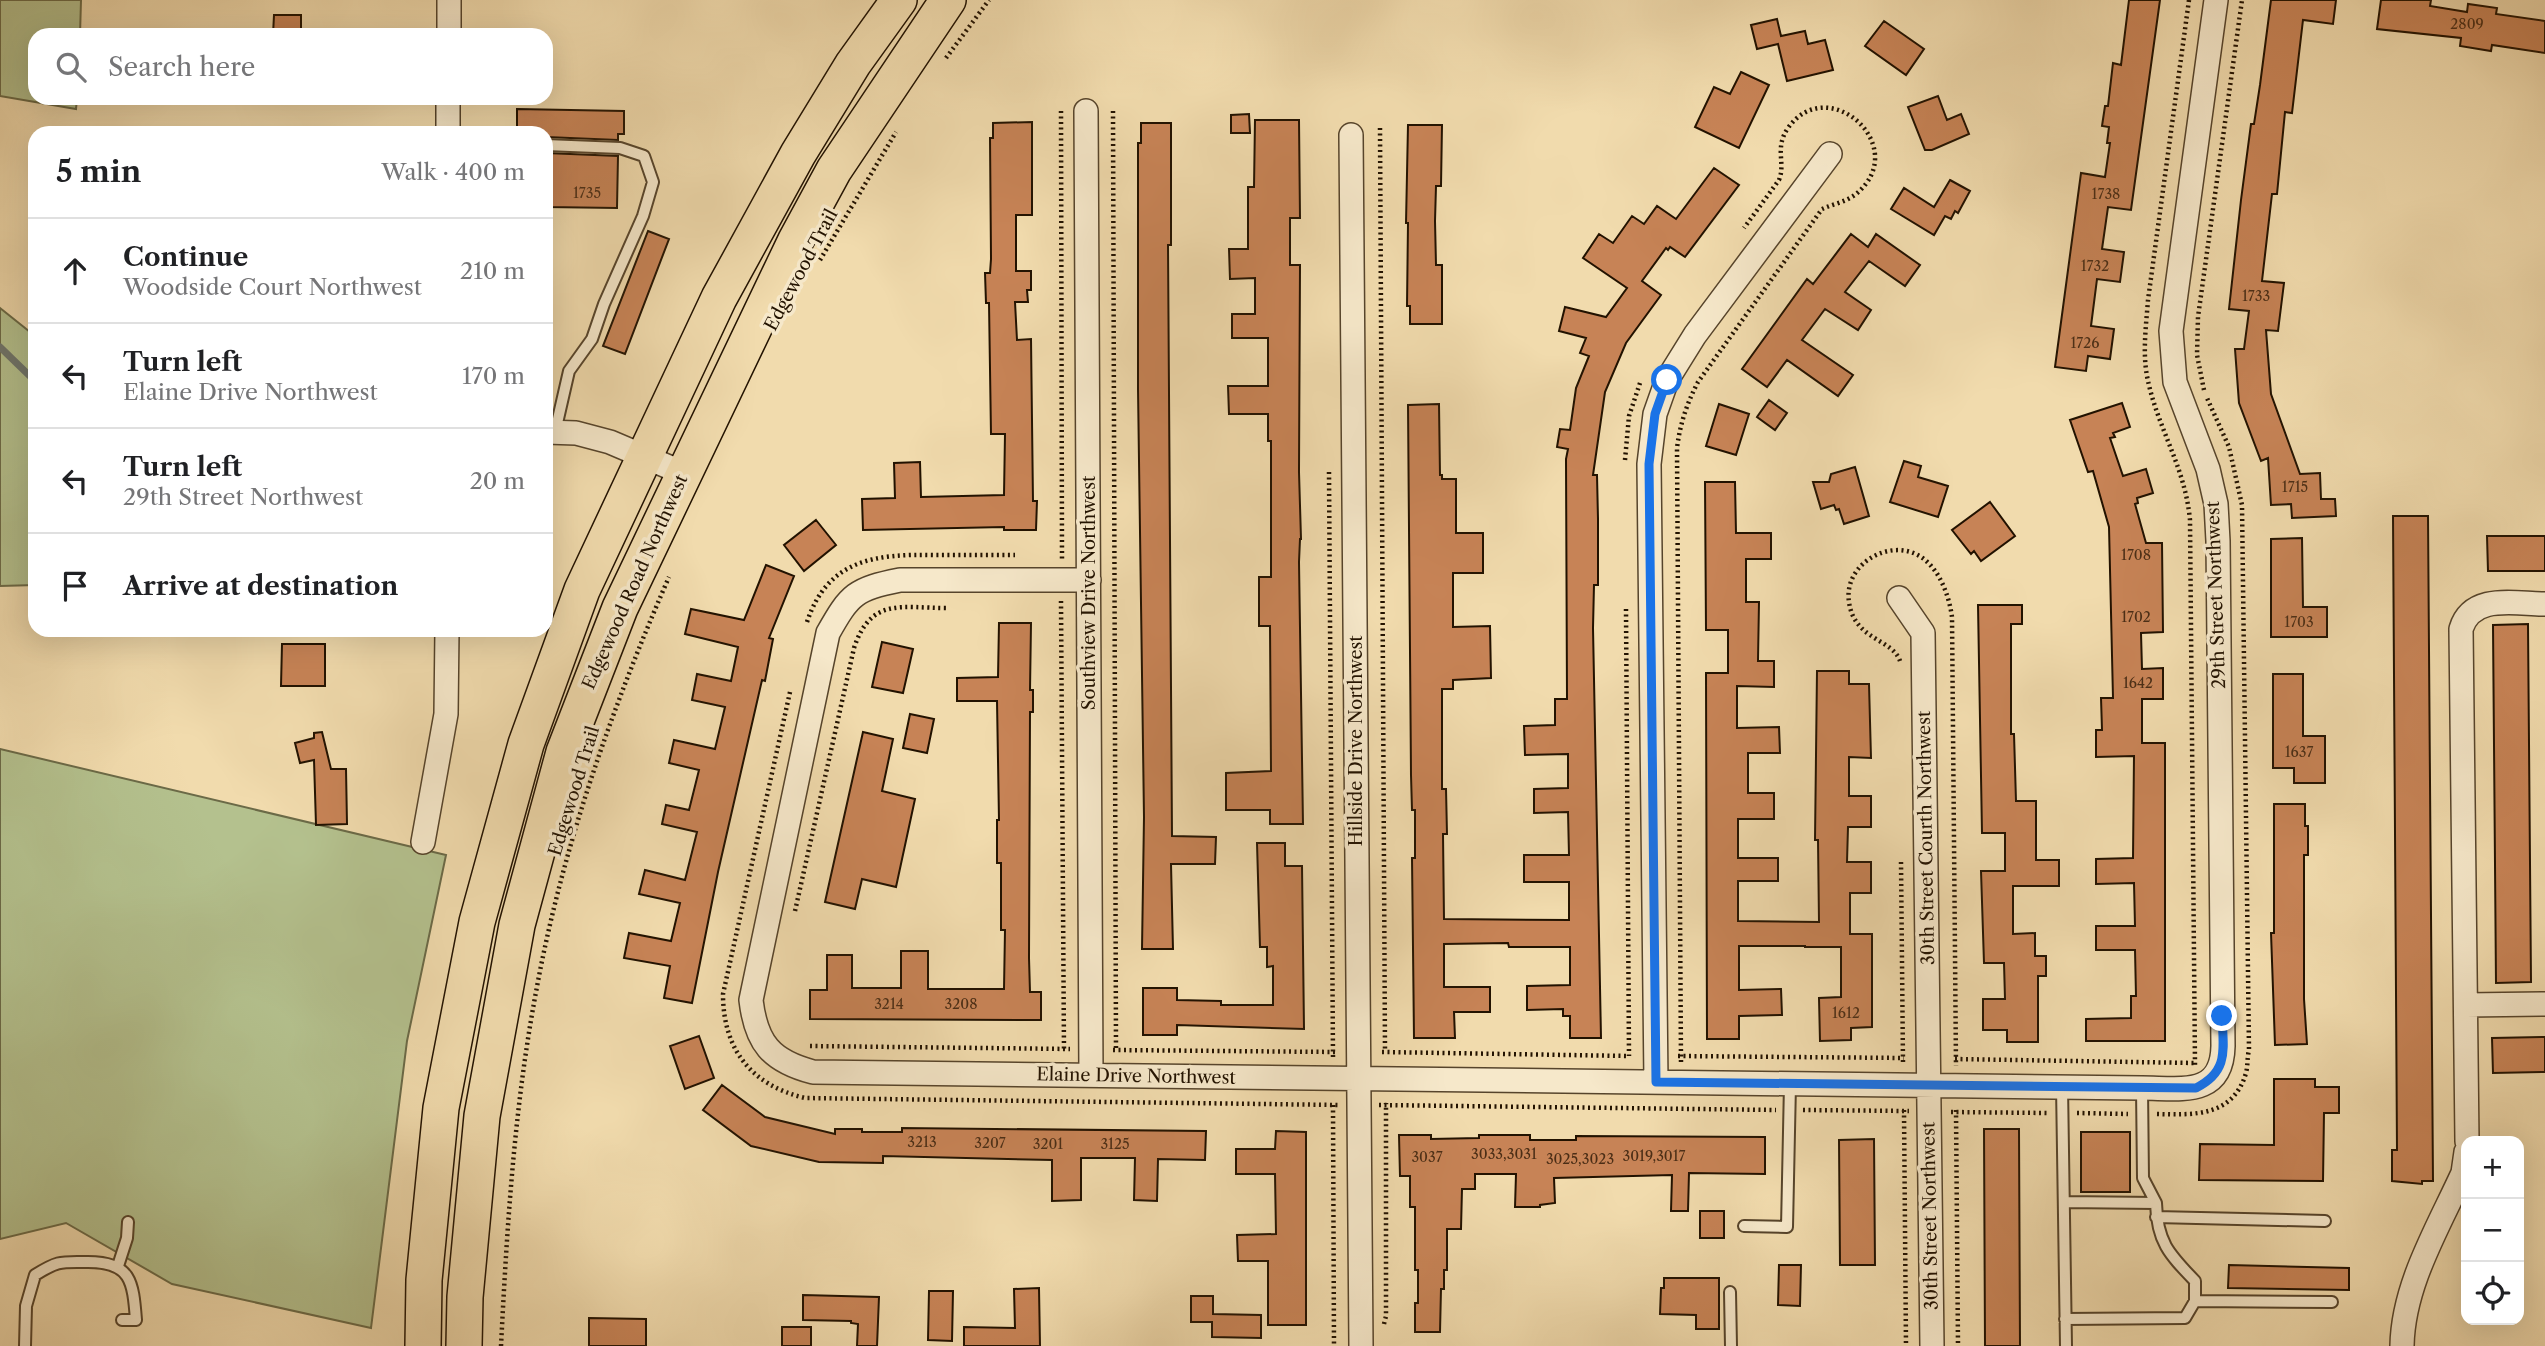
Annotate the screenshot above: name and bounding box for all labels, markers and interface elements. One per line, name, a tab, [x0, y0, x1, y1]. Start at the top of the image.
house number: 2809	[2450, 15, 2484, 33]
search box	[28, 28, 553, 105]
icon: search	[52, 48, 90, 86]
text: Search here	[108, 51, 255, 83]
text: 5 min	[56, 153, 141, 190]
text: Walk · 400 m	[381, 158, 525, 186]
house number: 1735	[573, 184, 601, 202]
house number: 1738	[2092, 185, 2120, 203]
street label: Edgewood Trail	[760, 205, 842, 335]
text: Continue	[123, 241, 248, 273]
icon: ahead	[56, 252, 94, 290]
text: 210 m	[460, 257, 525, 285]
house number: 1732	[2081, 257, 2109, 275]
text: Woodside Court Northwest	[123, 273, 422, 301]
house number: 1733	[2242, 287, 2270, 305]
house number: 1726	[2070, 334, 2100, 352]
text: Turn left	[123, 346, 242, 378]
icon: left	[56, 357, 94, 395]
text: 170 m	[462, 362, 525, 390]
route start	[1651, 364, 1682, 395]
text: Elaine Drive Northwest	[123, 378, 378, 406]
text: Turn left	[123, 451, 242, 483]
icon: left	[56, 462, 94, 500]
text: 20 m	[470, 467, 525, 495]
street label: Edgewood Road Northwest	[578, 471, 693, 693]
street label: Southview Drive Northwest	[1078, 475, 1100, 710]
house number: 1715	[2282, 478, 2308, 496]
text: 29th Street Northwest	[123, 483, 363, 511]
street label: 29th Street Northwest	[2202, 500, 2230, 689]
house number: 1708	[2121, 546, 2151, 564]
icon: arrive	[56, 567, 94, 605]
text: Arrive at destination	[123, 570, 398, 602]
house number: 1702	[2121, 608, 2151, 626]
house number: 1703	[2284, 613, 2314, 631]
street label: Hillside Drive Northwest	[1345, 635, 1367, 847]
house number: 1642	[2123, 674, 2153, 692]
street label: 30th Street Courth Northwest	[1913, 710, 1939, 965]
street label: Edgewood Trail	[544, 723, 604, 859]
house number: 1637	[2285, 743, 2313, 761]
house number: 3214	[874, 995, 904, 1013]
house number: 3208	[945, 995, 977, 1013]
route end	[2206, 1000, 2237, 1031]
house number: 1612	[1832, 1004, 1860, 1022]
street label: Elaine Drive Northwest	[1036, 1063, 1236, 1089]
street label: 30th Street Northwest	[1917, 1121, 1943, 1310]
house number: 3213	[907, 1133, 937, 1151]
house number: 3207	[974, 1134, 1006, 1152]
house number: 3201	[1033, 1135, 1063, 1153]
house number: 3125	[1100, 1135, 1130, 1153]
map controls	[2461, 1136, 2524, 1325]
button: +	[2461, 1136, 2524, 1199]
house number: 3033,3031	[1471, 1145, 1537, 1163]
house number: 3019,3017	[1622, 1147, 1686, 1165]
house number: 3037	[1411, 1148, 1443, 1166]
house number: 3025,3023	[1546, 1150, 1614, 1168]
button: −	[2461, 1199, 2524, 1262]
button: locate	[2461, 1262, 2524, 1325]

